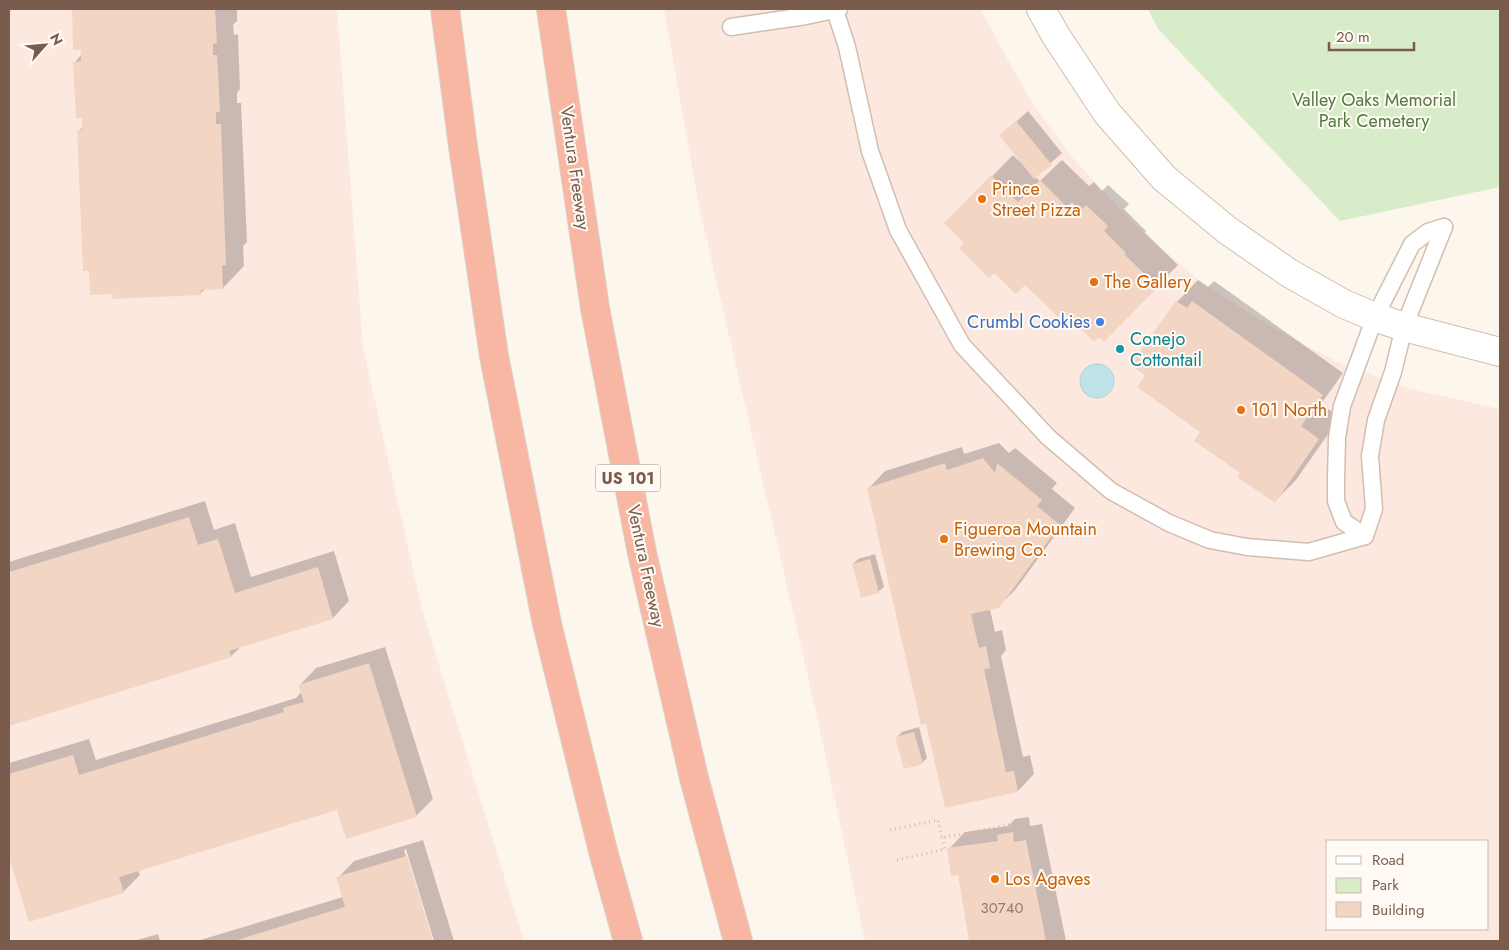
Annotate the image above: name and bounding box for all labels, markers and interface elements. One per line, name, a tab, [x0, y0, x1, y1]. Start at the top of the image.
north arrow	[20, 20, 70, 70]
scale bar	[1329, 20, 1414, 52]
text: 20 m	[1336, 26, 1370, 48]
text: N	[45, 30, 68, 49]
park label: Valley Oaks Memorial Park Cemetery	[1292, 87, 1456, 134]
street label: Ventura Freeway	[553, 104, 597, 232]
place label: Prince Street Pizza	[992, 176, 1081, 223]
marker: Prince Street Pizza	[976, 193, 988, 205]
place label: The Gallery	[1104, 269, 1191, 295]
marker: The Gallery	[1088, 276, 1100, 288]
place label: Crumbl Cookies	[967, 309, 1090, 335]
marker: Crumbl Cookies	[1094, 316, 1106, 328]
place label: Conejo Cottontail	[1130, 326, 1202, 373]
marker: Conejo Cottontail	[1114, 343, 1126, 355]
place label: 101 North	[1251, 397, 1327, 423]
marker: 101 North	[1235, 404, 1247, 416]
road number: US 101	[596, 464, 660, 492]
street label: Ventura Freeway	[620, 502, 672, 630]
place label: Figueroa Mountain Brewing Co.	[954, 516, 1097, 563]
marker: Figueroa Mountain Brewing Co.	[938, 533, 950, 545]
legend	[1326, 840, 1489, 930]
text: Road	[1372, 849, 1404, 871]
place label: Los Agaves	[1005, 866, 1090, 892]
marker: Los Agaves	[989, 873, 1001, 885]
text: Park	[1372, 874, 1399, 896]
house number: 30740	[981, 897, 1023, 919]
text: Building	[1372, 899, 1424, 921]

